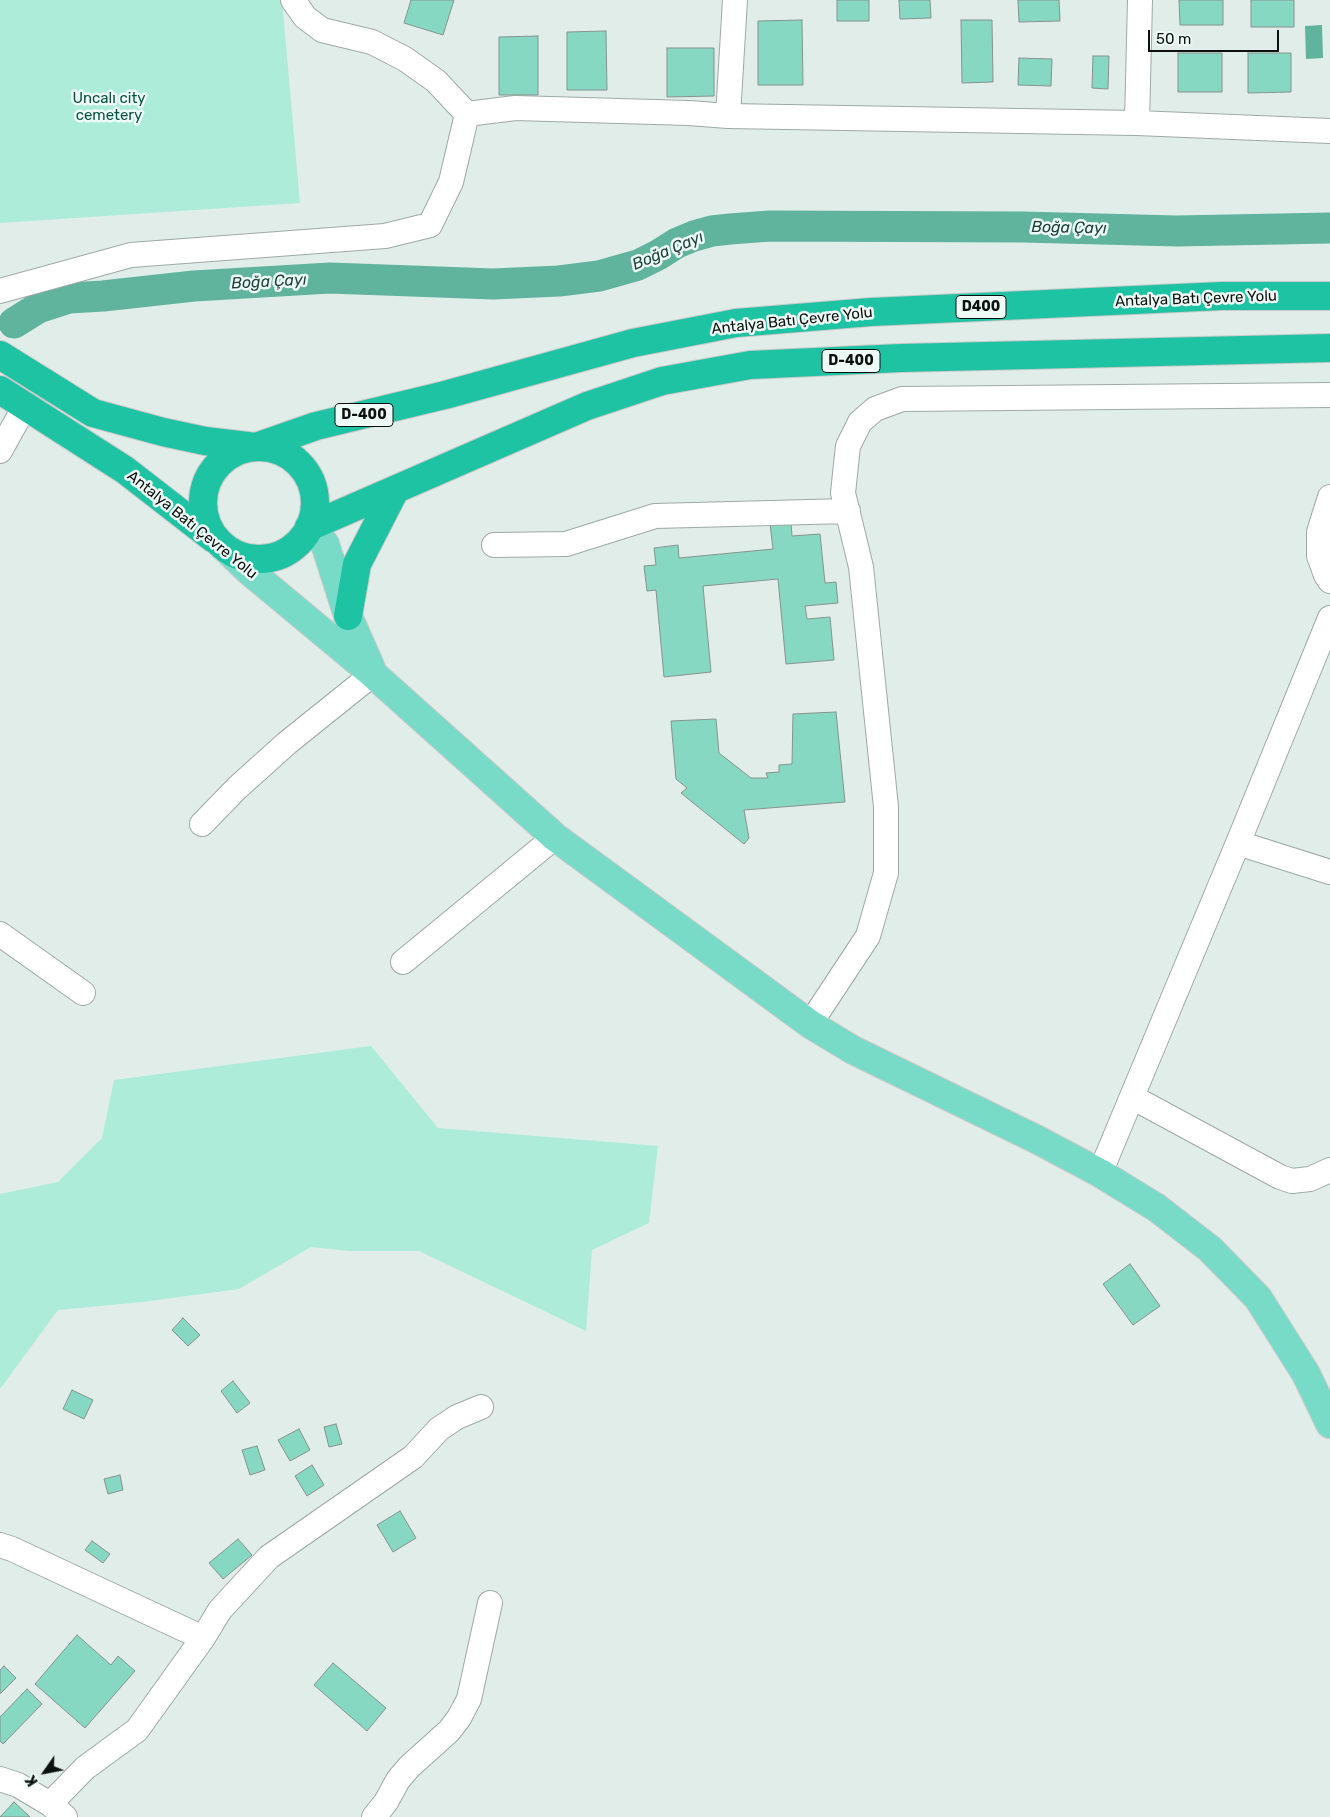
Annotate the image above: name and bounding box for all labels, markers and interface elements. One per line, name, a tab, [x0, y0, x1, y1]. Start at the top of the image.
scale bar	[1150, 20, 1281, 52]
text: 50 m	[1156, 30, 1191, 48]
park label: Uncalı city cemetery	[72, 90, 146, 125]
water label: Boğa Çayı	[1031, 218, 1107, 238]
water label: Boğa Çayı	[629, 227, 707, 275]
water label: Boğa Çayı	[231, 270, 307, 294]
street label: Antalya Batı Çevre Yolu	[1115, 287, 1277, 311]
road number: D400	[956, 296, 1006, 318]
street label: Antalya Batı Çevre Yolu	[711, 304, 873, 338]
road number: D-400	[822, 350, 880, 372]
road number: D-400	[335, 404, 393, 426]
street label: Antalya Batı Çevre Yolu	[123, 467, 261, 583]
north arrow	[20, 1747, 70, 1797]
text: K	[22, 1772, 42, 1789]

